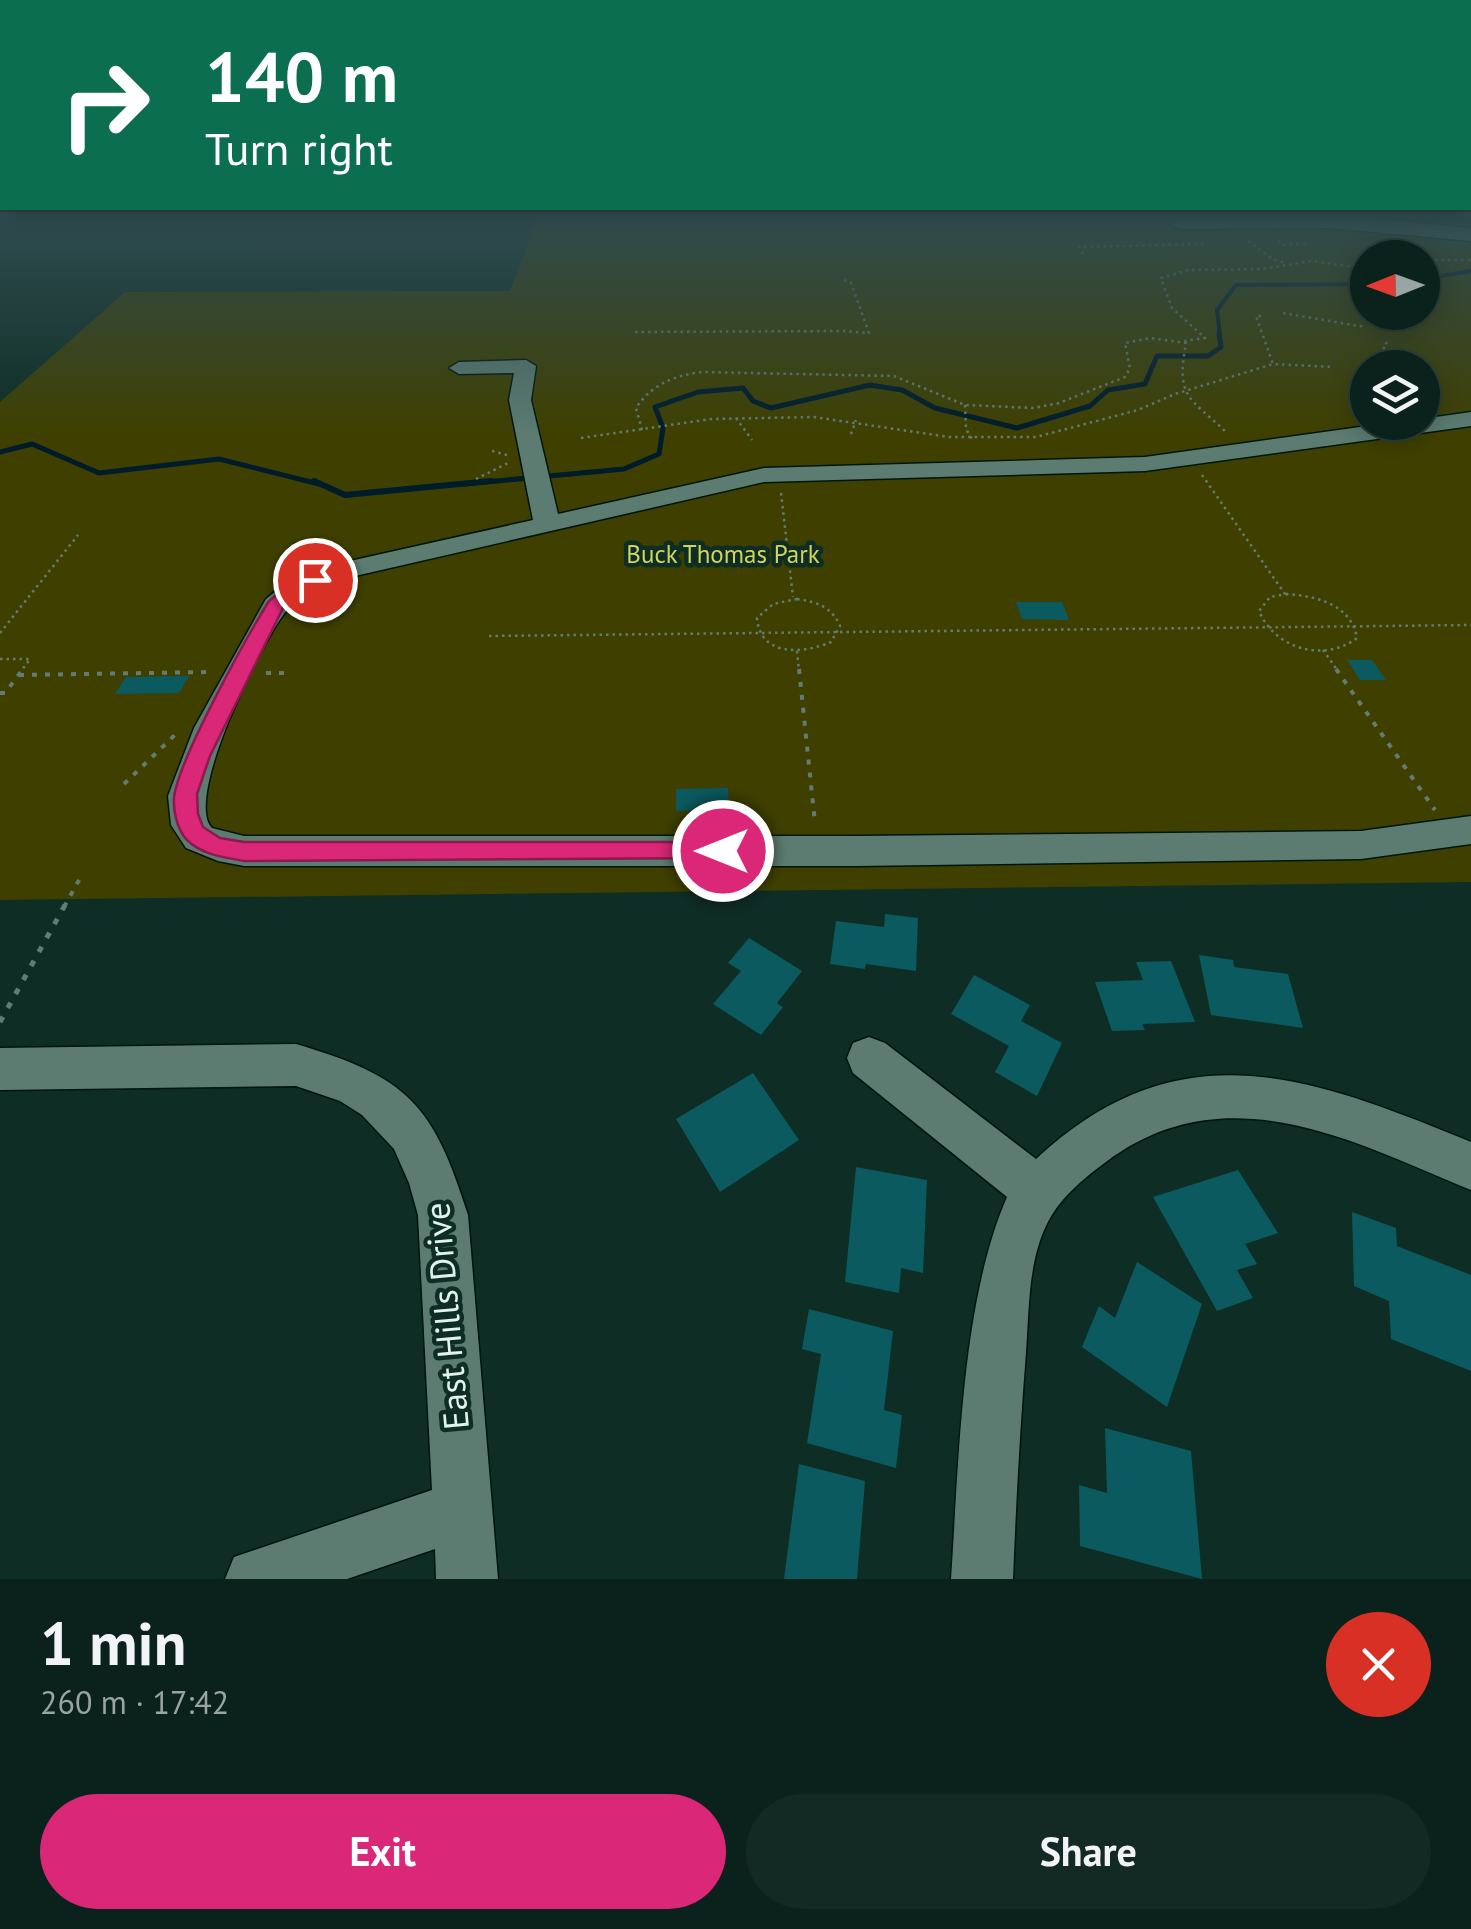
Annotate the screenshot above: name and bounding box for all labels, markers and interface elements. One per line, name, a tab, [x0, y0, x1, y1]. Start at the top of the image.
text: 140 m	[205, 31, 398, 121]
icon: right	[40, 40, 170, 170]
text: Turn right	[205, 119, 393, 177]
north arrow	[1350, 240, 1440, 330]
map controls	[1350, 240, 1440, 440]
button: layers	[1350, 350, 1440, 440]
pin	[273, 538, 358, 623]
park label: Buck Thomas Park	[626, 538, 820, 570]
icon: arrive	[288, 553, 343, 608]
position arrow	[671, 799, 775, 903]
street label: East Hills Drive	[413, 1201, 479, 1432]
text: 1 min	[40, 1604, 186, 1682]
button: close	[1326, 1612, 1431, 1717]
text: 260 m · 17:42	[40, 1681, 229, 1723]
button: Exit	[40, 1794, 726, 1909]
button: Share	[746, 1794, 1431, 1909]

